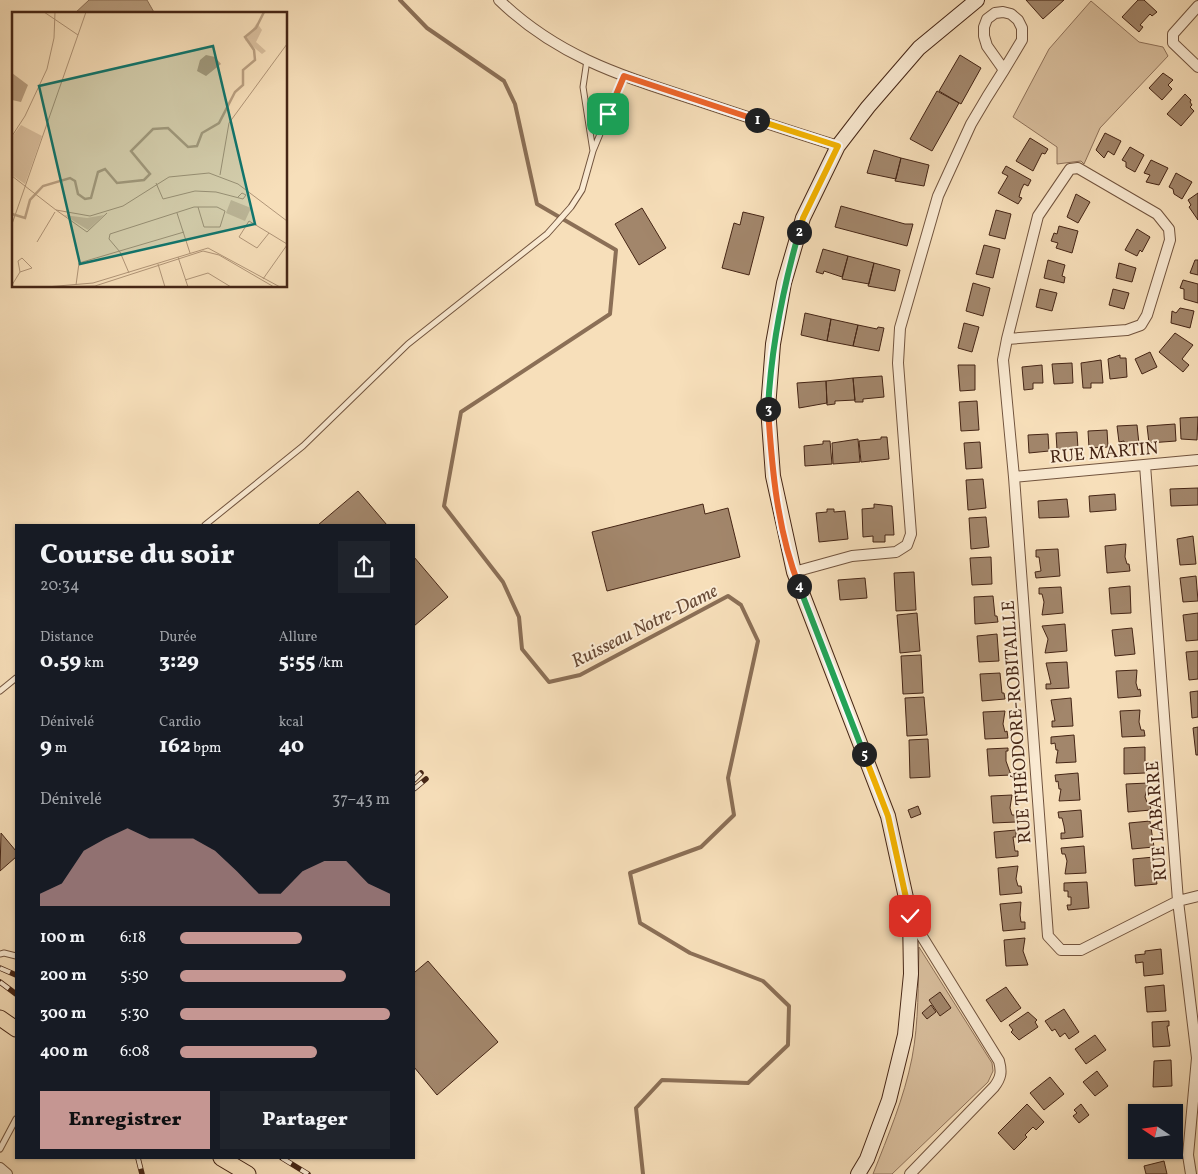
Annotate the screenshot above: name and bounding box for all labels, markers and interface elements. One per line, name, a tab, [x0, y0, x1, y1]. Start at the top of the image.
inset map	[12, 12, 288, 288]
pin	[587, 93, 629, 135]
icon: arrive	[594, 100, 622, 128]
pin: 1	[744, 108, 770, 132]
text: 1	[755, 111, 760, 130]
pin: 2	[786, 220, 812, 244]
text: 2	[796, 223, 803, 242]
pin: 3	[756, 396, 780, 422]
text: 3	[765, 400, 772, 419]
street label: RUE MARTIN	[1049, 436, 1160, 471]
text: Course du soir	[40, 536, 235, 575]
button: share	[338, 541, 390, 593]
pin: 4	[786, 574, 812, 598]
text: 20:34	[40, 575, 80, 597]
text: 4	[795, 577, 804, 596]
water label: Ruisseau Notre-Dame	[567, 579, 723, 675]
street label: RUE THÉODORE-ROBITAILLE	[997, 599, 1038, 844]
text: Distance	[40, 628, 94, 647]
text: Durée	[159, 628, 197, 647]
text: Allure	[279, 628, 317, 647]
text: 0.59	[40, 647, 81, 676]
text: 3:29	[159, 647, 199, 676]
text: 5:55	[279, 647, 315, 676]
text: km	[81, 654, 104, 673]
text: /km	[315, 654, 343, 673]
text: Dénivelé	[40, 713, 94, 732]
text: Cardio	[159, 713, 201, 732]
text: kcal	[279, 713, 304, 732]
text: 9	[40, 732, 52, 761]
text: 162	[159, 732, 191, 761]
text: 40	[279, 732, 304, 761]
text: m	[52, 739, 67, 758]
text: bpm	[191, 739, 221, 758]
pin: 5	[852, 742, 876, 766]
text: 5	[861, 745, 868, 764]
street label: RUE LABARRE	[1141, 760, 1174, 882]
text: Dénivelé	[40, 789, 102, 811]
text: 37–43 m	[332, 789, 390, 811]
pin	[889, 895, 931, 937]
icon: check	[896, 902, 924, 930]
text: 100 m	[40, 927, 85, 949]
text: 6:18	[120, 927, 146, 949]
text: 200 m	[40, 965, 87, 987]
text: 5:50	[120, 965, 148, 987]
text: 300 m	[40, 1003, 86, 1025]
text: 5:30	[120, 1003, 149, 1025]
text: 400 m	[40, 1041, 88, 1063]
text: 6:08	[120, 1041, 150, 1063]
button: Enregistrer	[40, 1091, 210, 1149]
button: Partager	[220, 1091, 390, 1149]
north arrow	[1128, 1104, 1182, 1159]
map controls	[1128, 1104, 1183, 1159]

